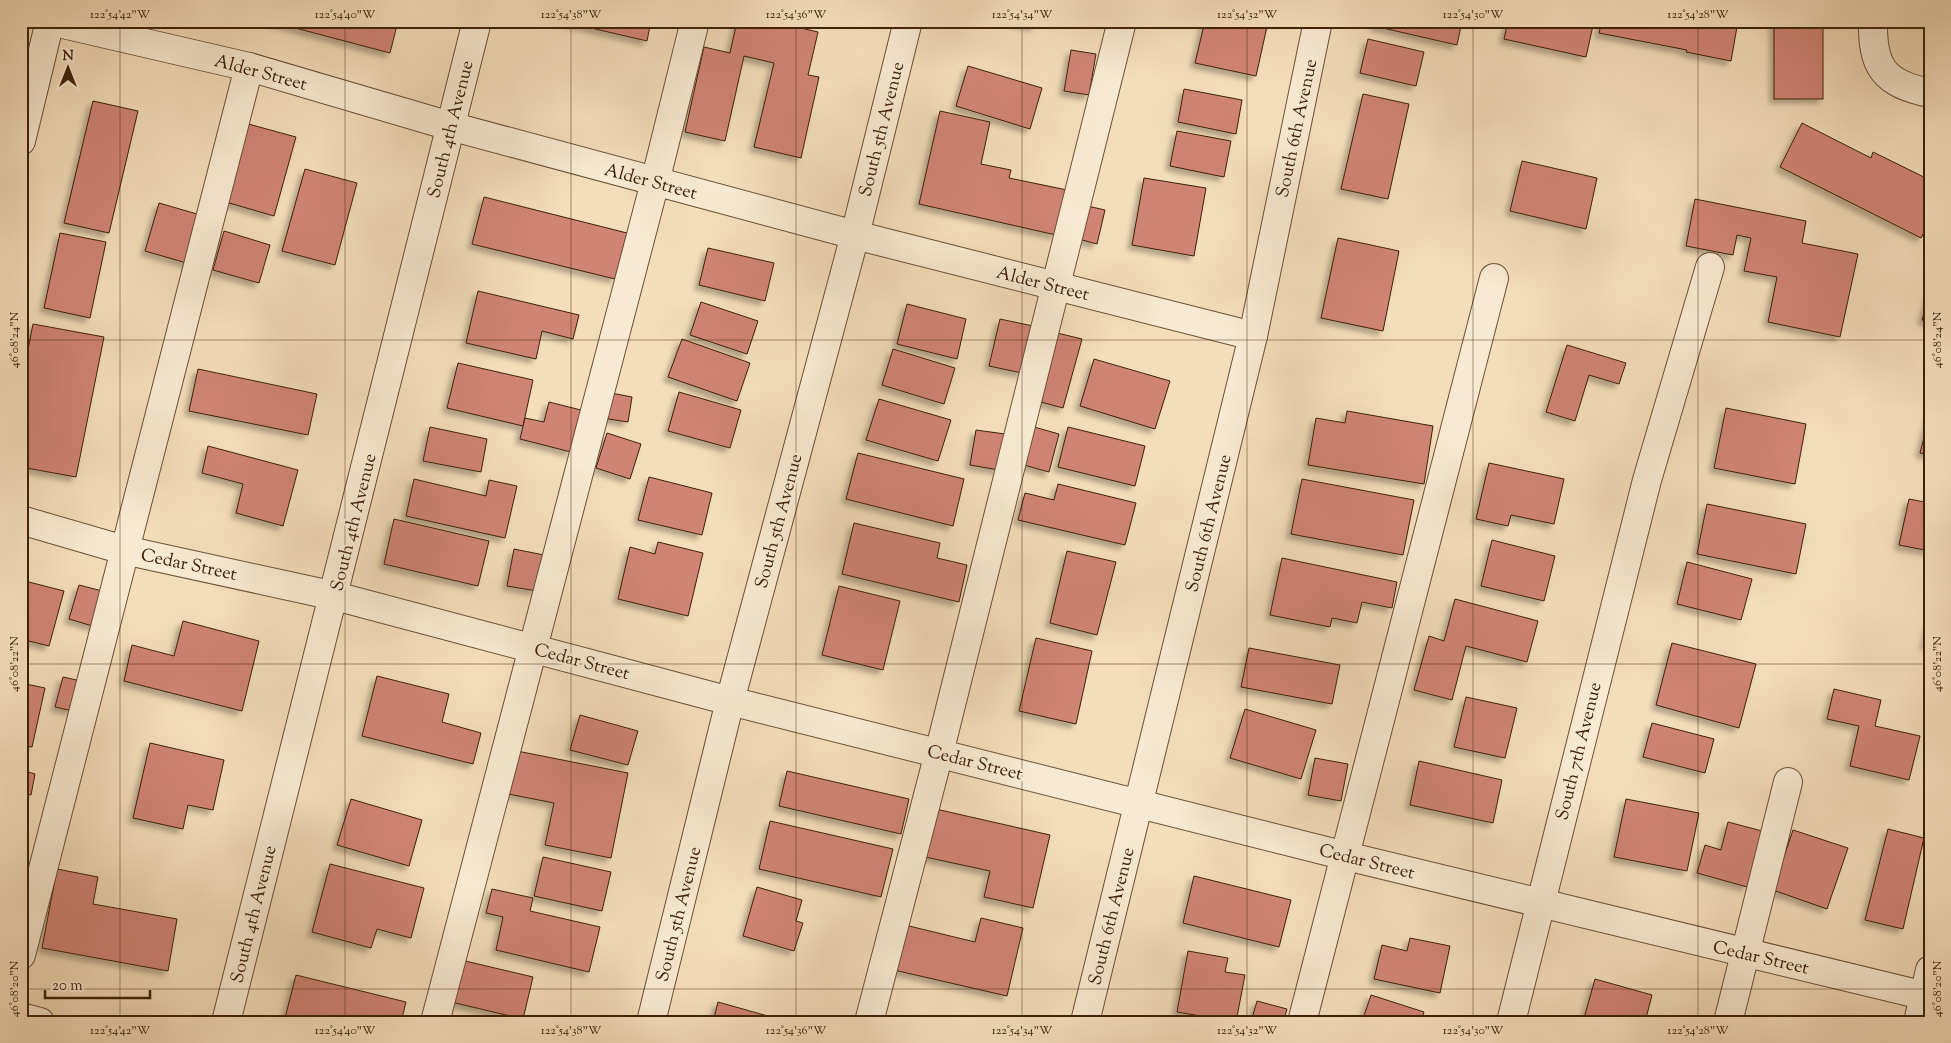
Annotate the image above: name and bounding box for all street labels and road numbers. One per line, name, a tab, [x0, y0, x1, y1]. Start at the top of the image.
street label: Alder Street	[211, 49, 310, 99]
street label: South 6th Avenue	[1271, 57, 1325, 200]
street label: South 4th Avenue	[422, 58, 482, 201]
street label: South 5th Avenue	[854, 59, 912, 200]
street label: Alder Street	[601, 158, 700, 208]
street label: Alder Street	[993, 261, 1092, 309]
street label: South 4th Avenue	[325, 451, 385, 594]
street label: South 5th Avenue	[749, 451, 810, 592]
street label: South 6th Avenue	[1180, 452, 1240, 595]
street label: Cedar Street	[138, 543, 239, 589]
street label: Cedar Street	[531, 638, 632, 688]
street label: South 7th Avenue	[1550, 680, 1610, 823]
street label: Cedar Street	[924, 740, 1025, 788]
street label: Cedar Street	[1316, 839, 1417, 887]
street label: South 4th Avenue	[225, 843, 285, 986]
street label: South 5th Avenue	[651, 844, 709, 985]
street label: South 6th Avenue	[1083, 845, 1143, 988]
street label: Cedar Street	[1710, 935, 1811, 983]

